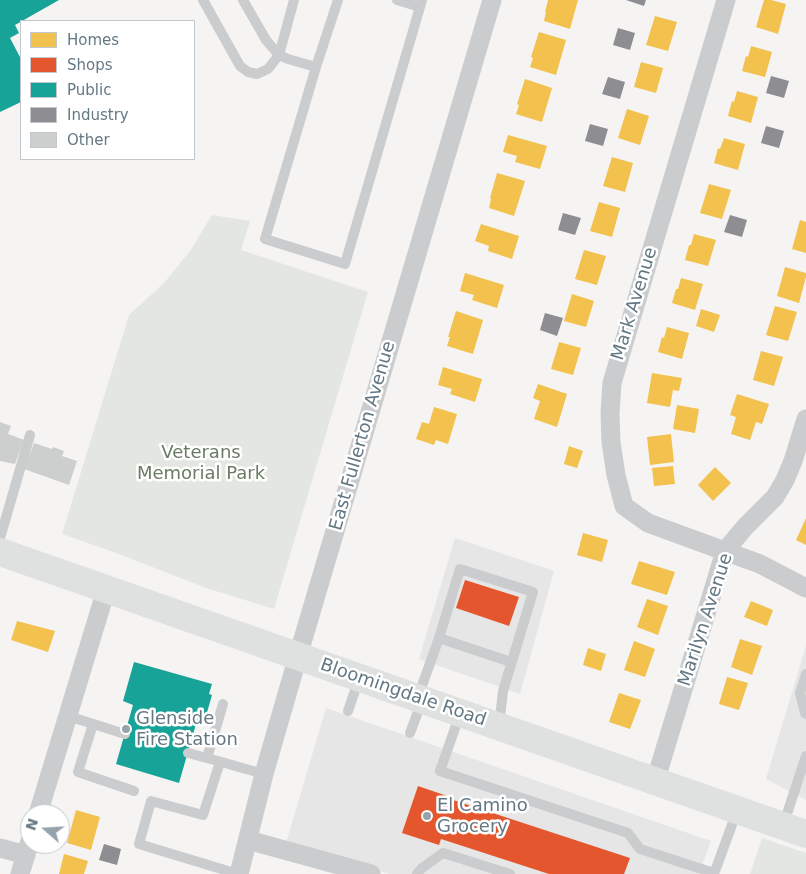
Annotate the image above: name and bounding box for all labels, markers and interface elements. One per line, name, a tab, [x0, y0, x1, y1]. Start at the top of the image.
legend	[20, 20, 195, 160]
text: Homes	[67, 31, 119, 49]
text: Shops	[67, 56, 113, 74]
text: Public	[67, 81, 111, 99]
text: Industry	[67, 106, 129, 124]
text: Other	[67, 131, 110, 149]
street label: Mark Avenue	[608, 245, 662, 363]
street label: East Fullerton Avenue	[326, 339, 400, 533]
park label: Veterans Memorial Park	[137, 442, 265, 484]
street label: Marilyn Avenue	[674, 551, 738, 689]
street label: Bloomingdale Road	[317, 654, 489, 732]
place label: Glenside Fire Station	[136, 708, 238, 751]
marker: Glenside Fire Station	[120, 723, 132, 735]
place label: El Camino Grocery	[437, 795, 528, 838]
north arrow	[20, 804, 70, 854]
marker: El Camino Grocery	[421, 810, 433, 822]
text: N	[22, 816, 41, 833]

